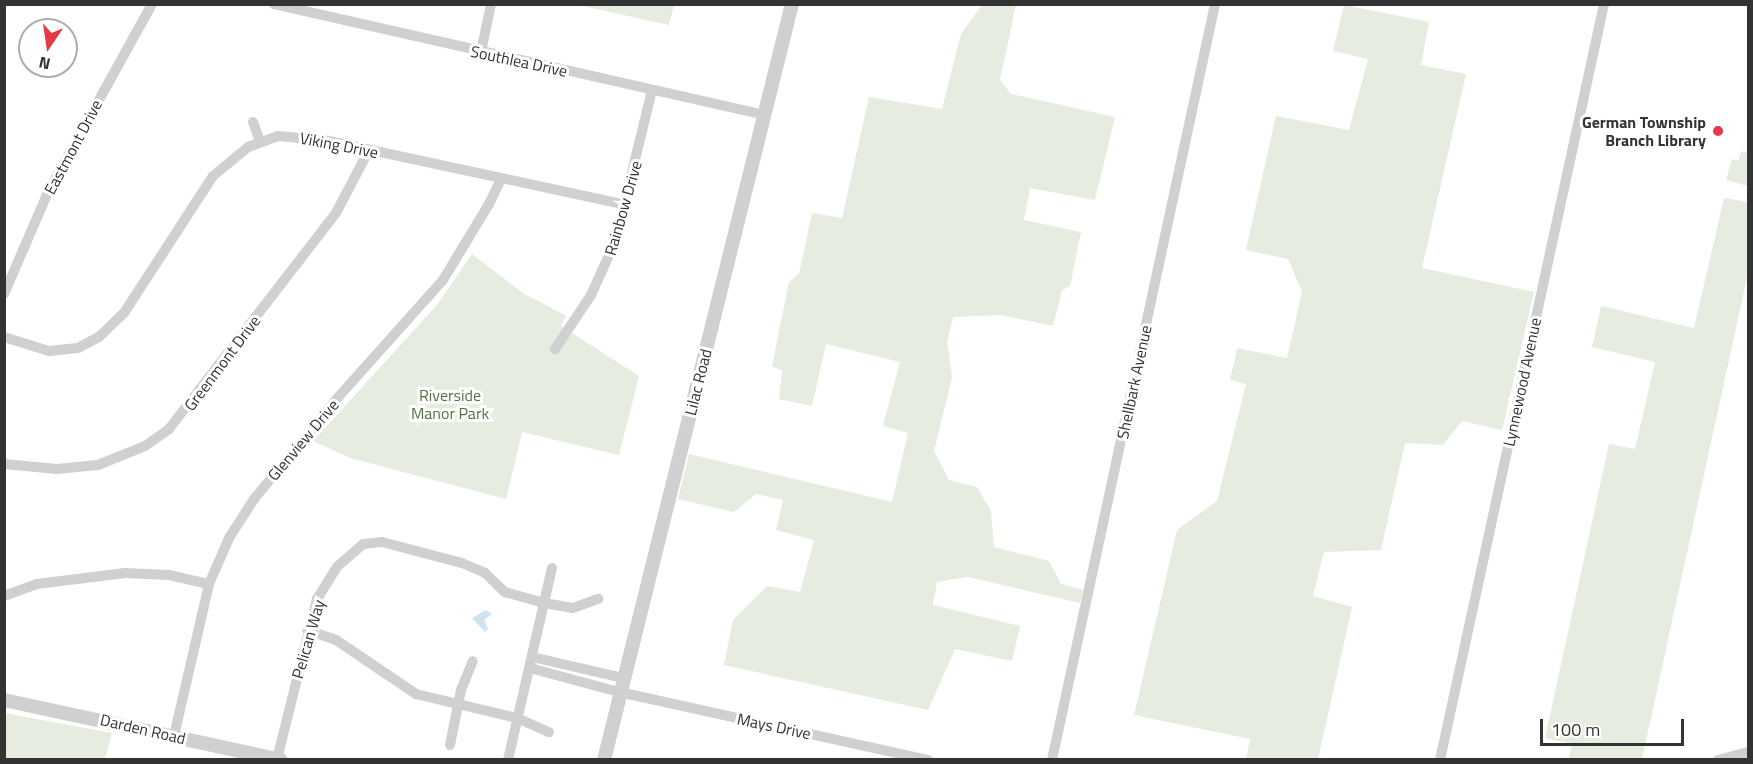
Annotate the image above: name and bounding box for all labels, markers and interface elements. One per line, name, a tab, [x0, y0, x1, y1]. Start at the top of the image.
north arrow	[18, 18, 78, 78]
street label: Southlea Drive	[469, 41, 569, 81]
text: N	[36, 51, 53, 77]
street label: Eastmont Drive	[40, 96, 106, 198]
place label: German Township Branch Library	[1582, 112, 1706, 150]
marker: German Township Branch Library	[1711, 124, 1725, 138]
street label: Viking Drive	[298, 128, 380, 162]
street label: Rainbow Drive	[600, 159, 646, 257]
street label: Greenmont Drive	[180, 312, 264, 414]
street label: Lynnewood Avenue	[1499, 316, 1545, 448]
street label: Shellbark Avenue	[1113, 323, 1155, 441]
street label: Lilac Road	[680, 347, 716, 417]
park label: Riverside Manor Park	[411, 385, 489, 423]
street label: Glenview Drive	[263, 396, 343, 484]
street label: Pelican Way	[288, 597, 328, 681]
scale bar	[1543, 707, 1687, 745]
street label: Mays Drive	[735, 709, 813, 743]
street label: Darden Road	[98, 710, 188, 748]
text: 100 m	[1551, 716, 1600, 743]

